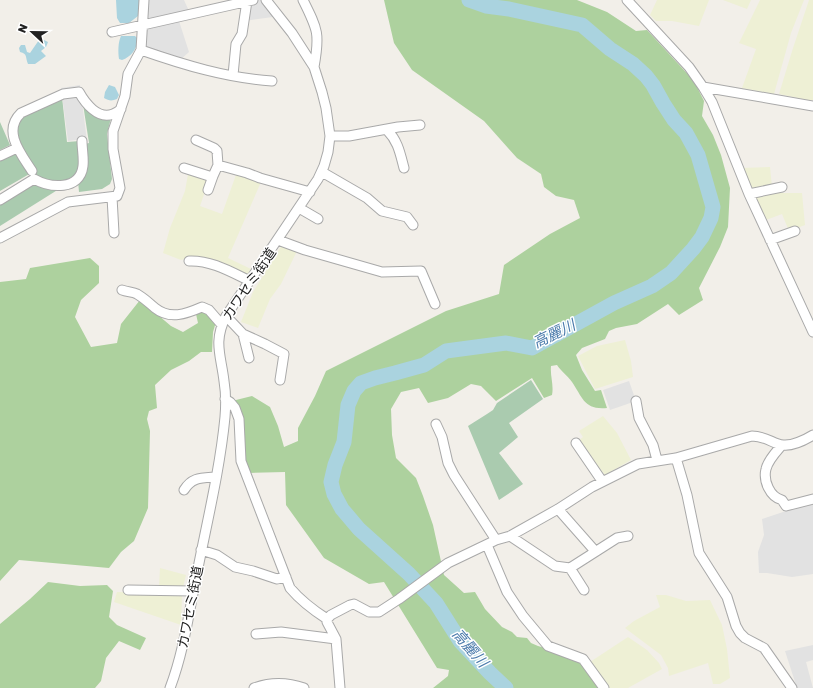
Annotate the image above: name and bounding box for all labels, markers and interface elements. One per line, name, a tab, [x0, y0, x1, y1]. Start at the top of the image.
north arrow	[12, 12, 52, 52]
text: N	[15, 22, 30, 34]
street label: カワセミ街道	[218, 244, 279, 323]
water label: 高麗川	[529, 314, 580, 351]
street label: カワセミ街道	[173, 564, 206, 650]
water label: 高麗川	[449, 624, 494, 672]

